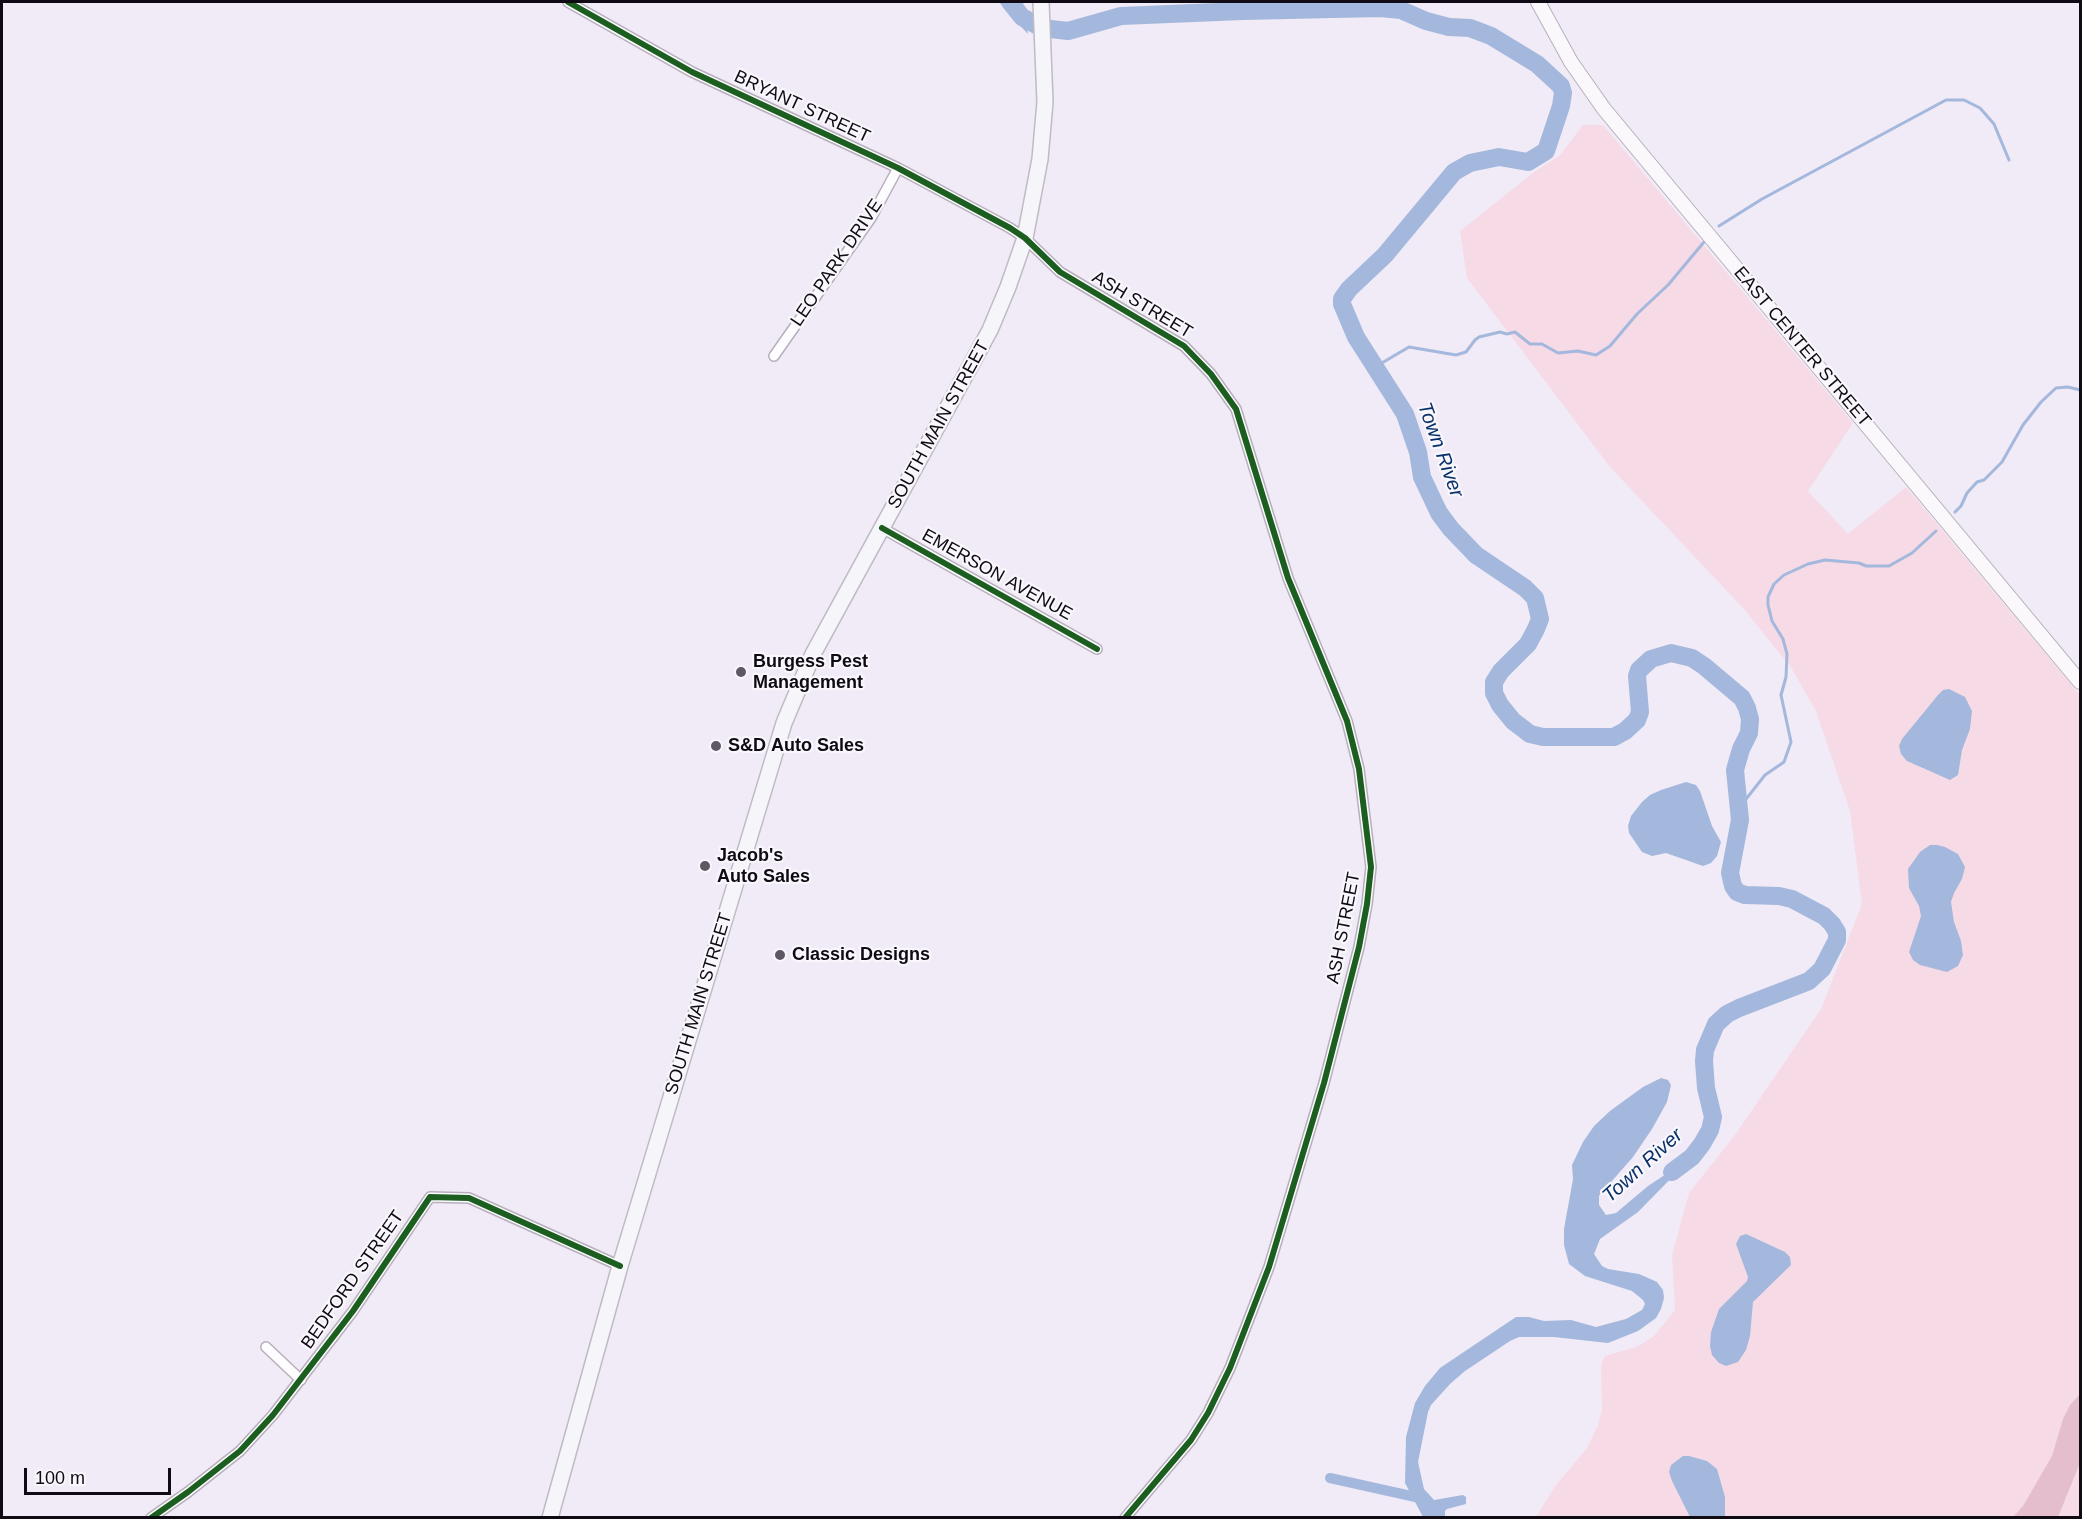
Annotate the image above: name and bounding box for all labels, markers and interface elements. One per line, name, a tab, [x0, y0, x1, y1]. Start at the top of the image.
street label: BRYANT STREET	[731, 66, 873, 148]
street label: LEO PARK DRIVE	[786, 195, 888, 331]
street label: EAST CENTER STREET	[1729, 263, 1875, 431]
street label: ASH STREET	[1088, 267, 1196, 343]
street label: SOUTH MAIN STREET	[884, 337, 994, 513]
water label: Town River	[1412, 399, 1468, 501]
street label: EMERSON AVENUE	[918, 525, 1076, 625]
place label: Burgess Pest Management	[753, 651, 868, 694]
marker: Burgess Pest Management	[734, 665, 748, 679]
place label: S&D Auto Sales	[728, 735, 864, 757]
marker: S&D Auto Sales	[709, 739, 723, 753]
place label: Jacob's Auto Sales	[717, 845, 810, 888]
marker: Jacob's Auto Sales	[698, 859, 712, 873]
street label: ASH STREET	[1323, 870, 1365, 986]
street label: SOUTH MAIN STREET	[661, 910, 737, 1098]
place label: Classic Designs	[792, 944, 930, 966]
marker: Classic Designs	[773, 948, 787, 962]
water label: Town River	[1598, 1124, 1688, 1208]
street label: BEDFORD STREET	[297, 1207, 409, 1353]
scale bar	[27, 1456, 174, 1494]
text: 100 m	[35, 1468, 85, 1488]

